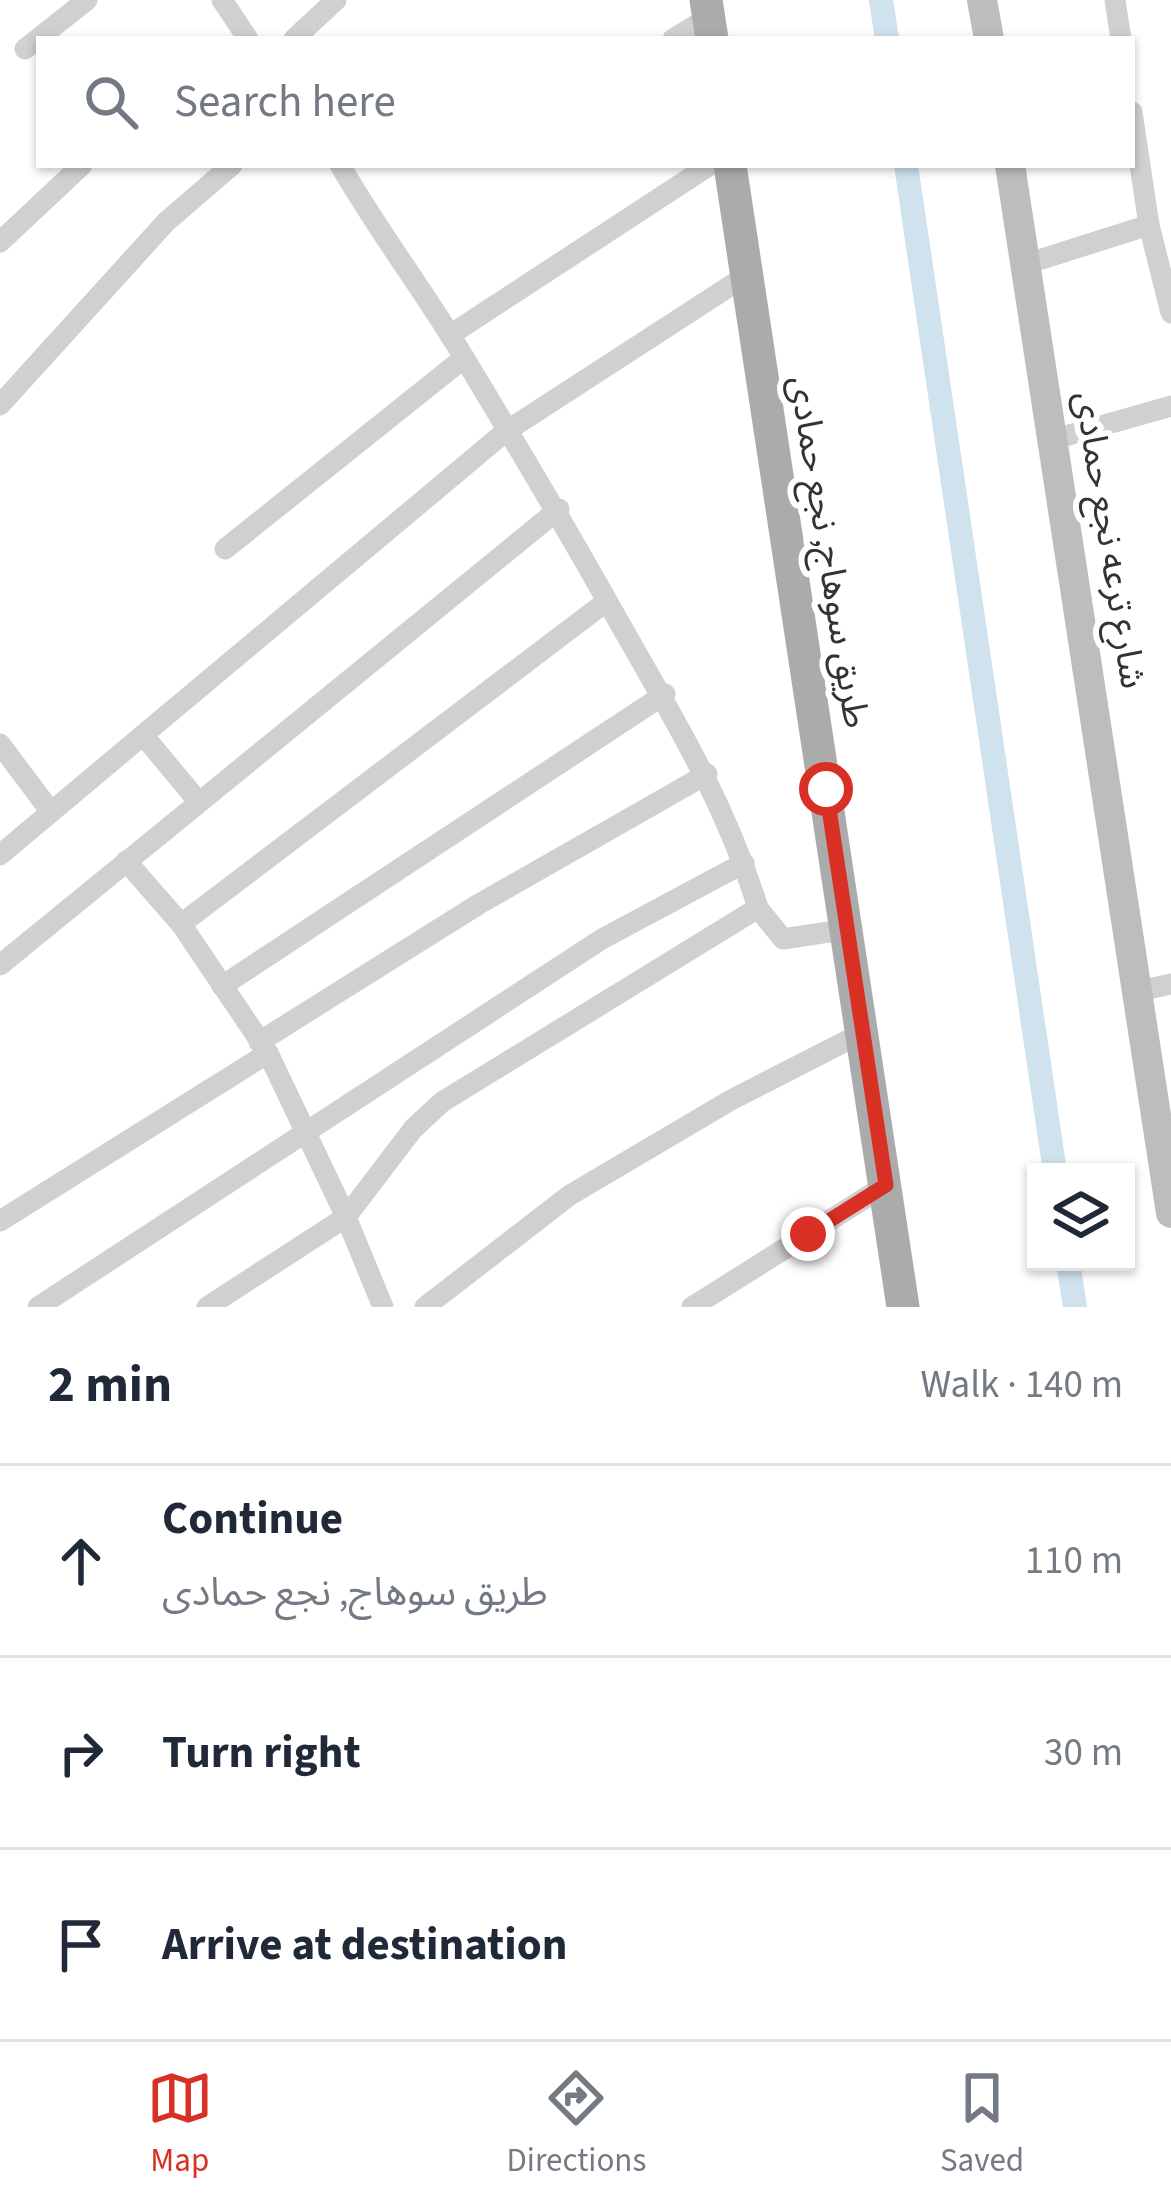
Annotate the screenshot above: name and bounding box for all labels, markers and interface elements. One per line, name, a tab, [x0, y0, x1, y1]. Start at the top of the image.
search box	[36, 36, 1135, 168]
icon: search	[78, 69, 144, 135]
text: Search here	[174, 70, 396, 134]
street label: طريق سوهاج, نجع حمادى	[776, 372, 882, 732]
street label: شارع ترعه نجع حمادى	[1061, 388, 1159, 692]
route start	[799, 762, 853, 816]
map controls	[1027, 1163, 1135, 1271]
button: layers	[1027, 1163, 1135, 1271]
route end	[781, 1207, 835, 1261]
text: 2 min	[48, 1349, 172, 1421]
text: Walk · 140 m	[920, 1357, 1123, 1413]
text: Continue	[162, 1487, 343, 1551]
icon: ahead	[48, 1528, 114, 1594]
text: 110 m	[1025, 1533, 1123, 1589]
text: طريق سوهاج, نجع حمادى	[162, 1565, 548, 1621]
icon: right	[48, 1720, 114, 1786]
text: Turn right	[162, 1721, 361, 1785]
text: 30 m	[1044, 1725, 1123, 1781]
icon: arrive	[48, 1912, 114, 1978]
text: Arrive at destination	[162, 1913, 567, 1977]
tab: Map	[147, 2065, 213, 2184]
tab: Directions	[507, 2065, 646, 2184]
tab: Saved	[940, 2065, 1024, 2184]

